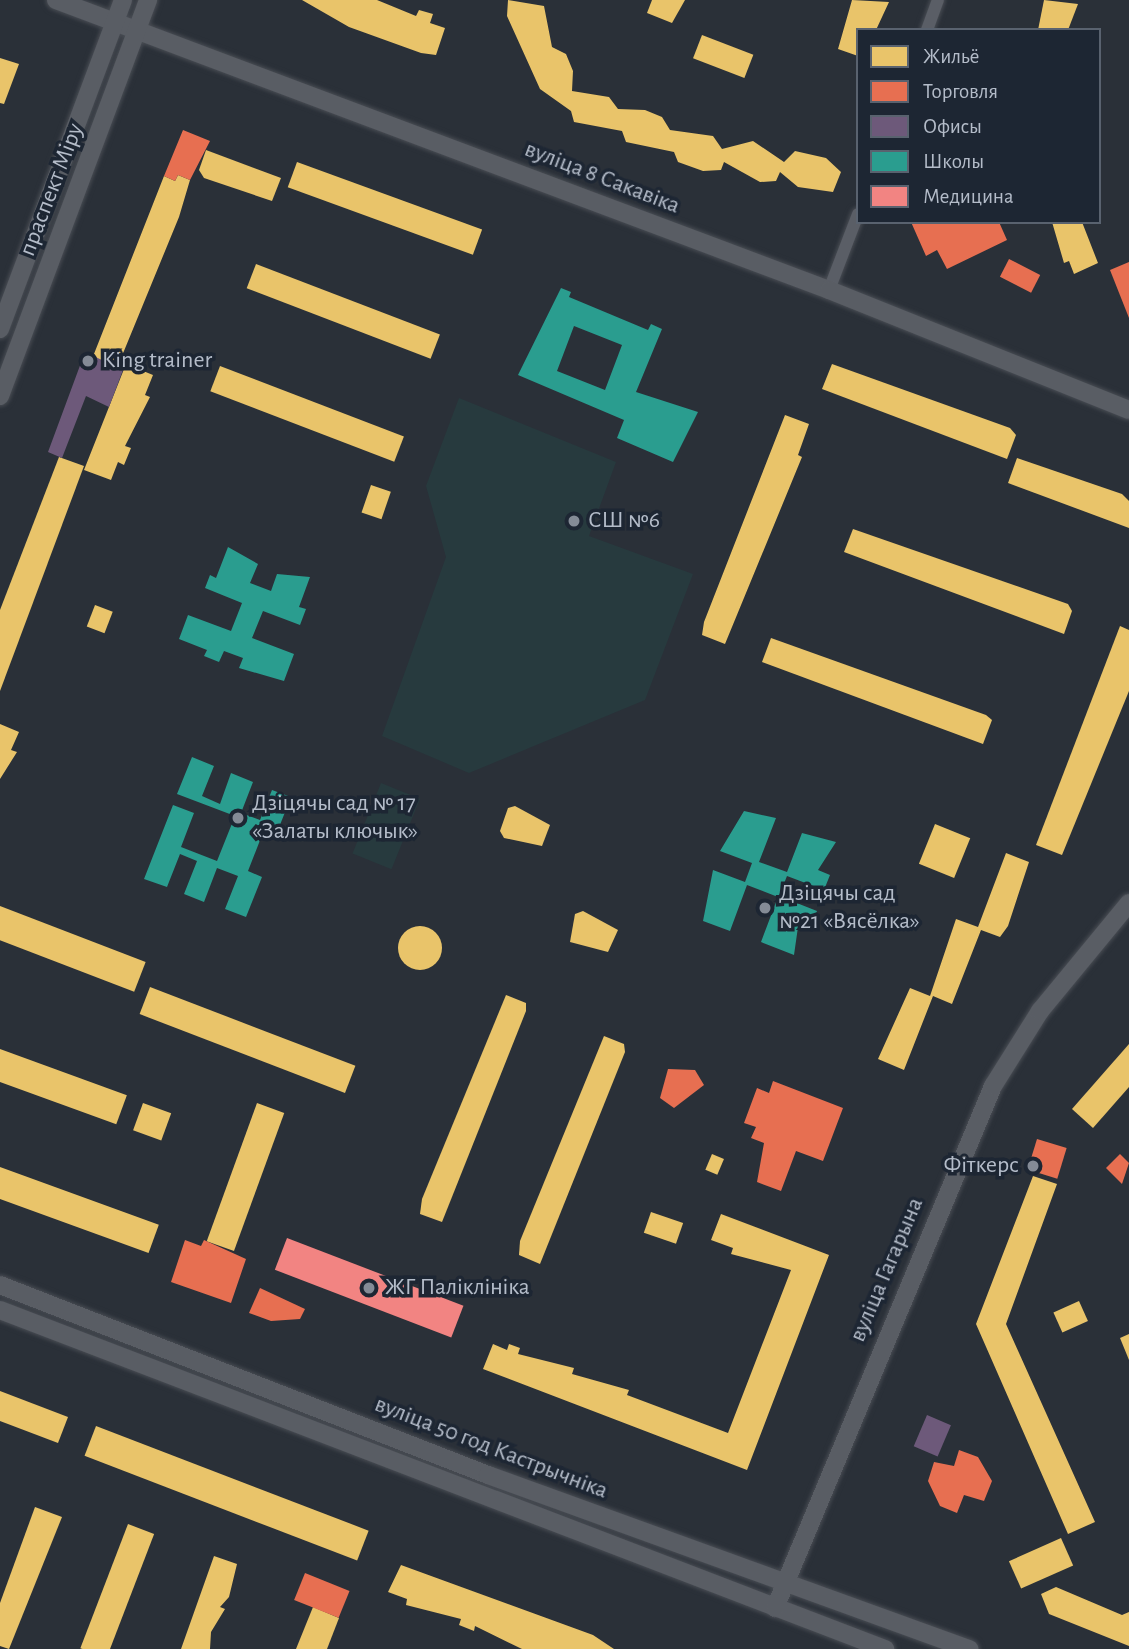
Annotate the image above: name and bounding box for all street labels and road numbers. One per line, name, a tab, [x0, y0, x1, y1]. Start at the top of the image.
street label: праспект Міру	[14, 120, 90, 260]
street label: вуліца 8 Сакавіка	[520, 135, 684, 221]
street label: вуліца Гагарына	[844, 1194, 930, 1346]
street label: вуліца 50 год Кастрычніка	[370, 1390, 612, 1506]

